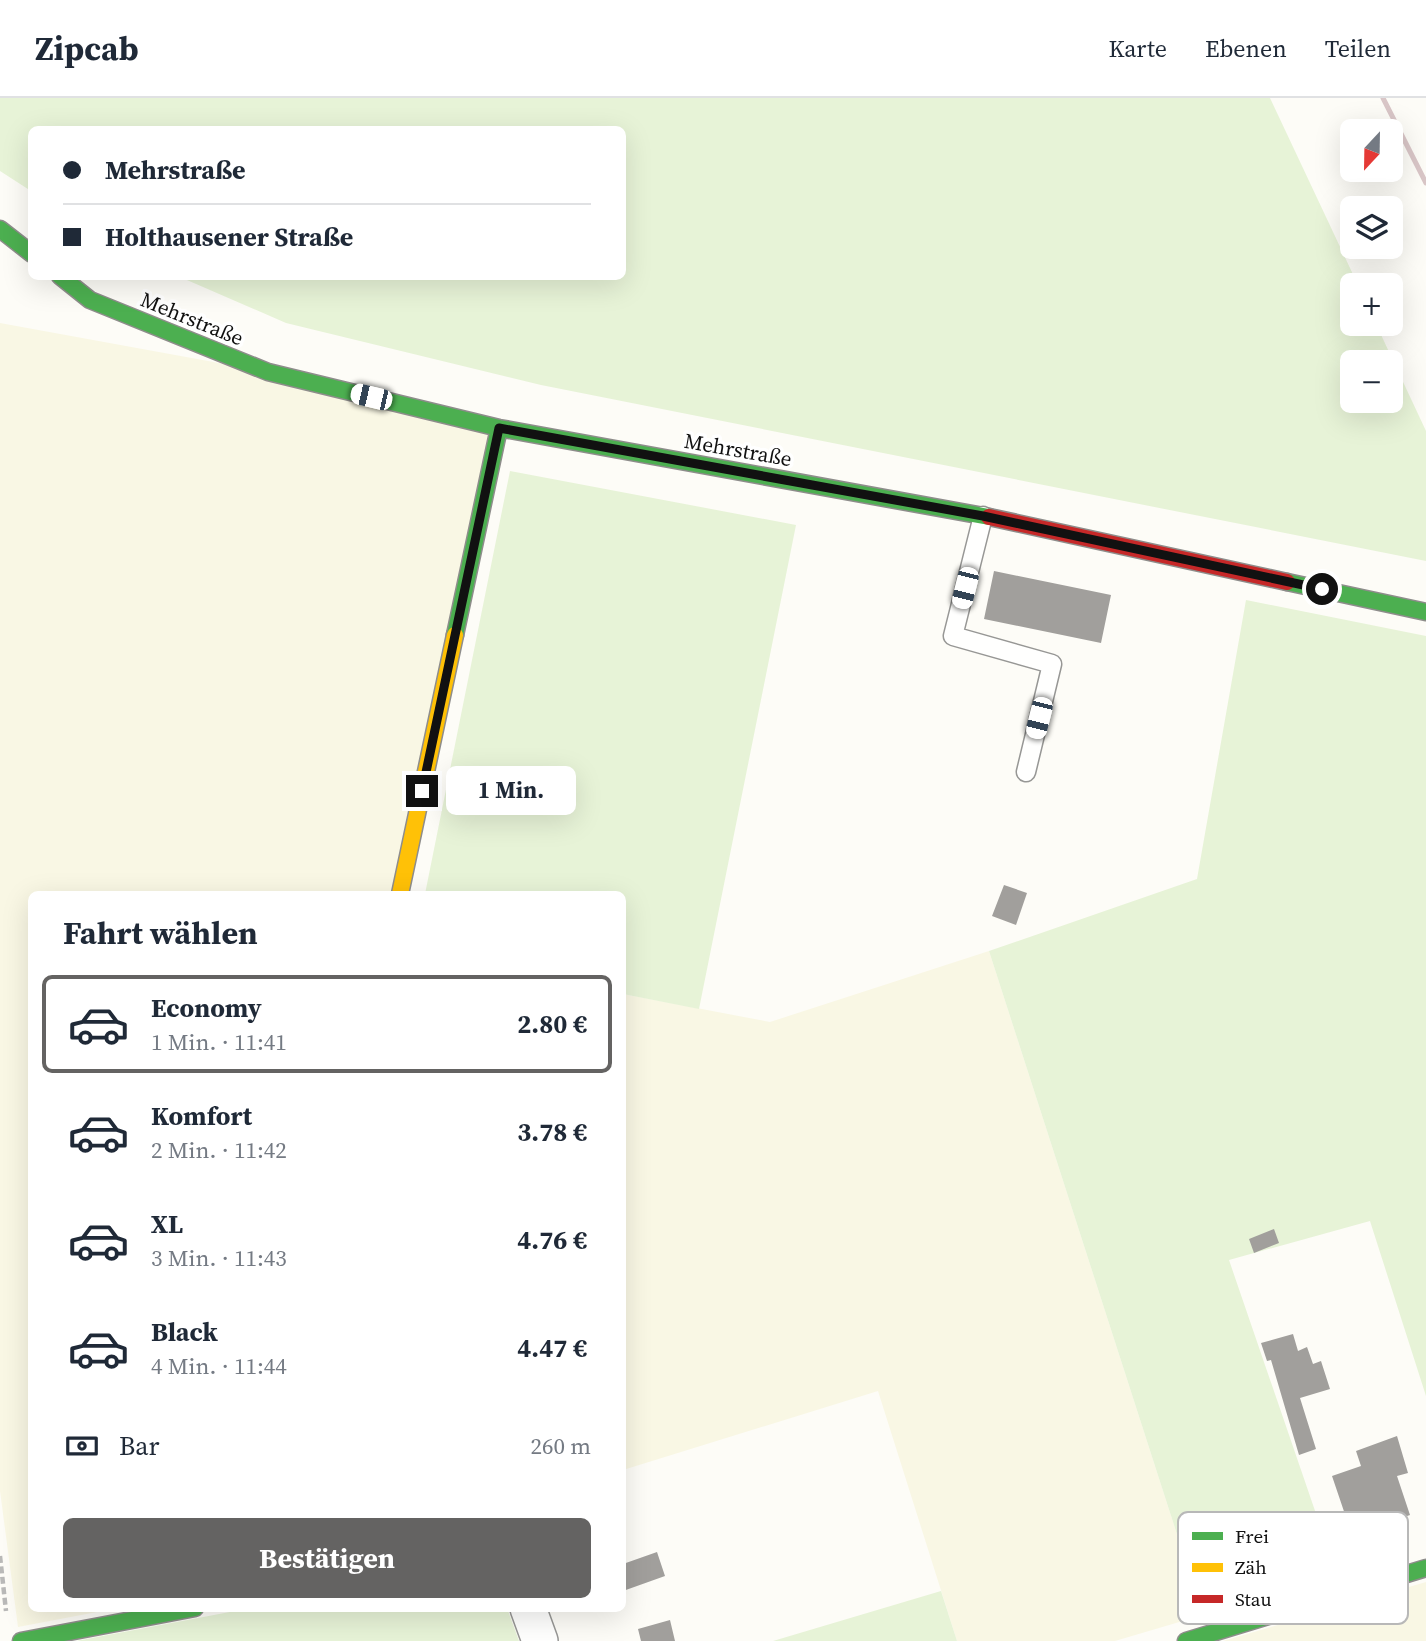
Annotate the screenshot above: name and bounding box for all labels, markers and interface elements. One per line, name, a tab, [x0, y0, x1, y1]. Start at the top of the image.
text: Zipcab	[35, 26, 139, 71]
text: Karte	[1108, 32, 1167, 65]
text: Ebenen	[1205, 32, 1287, 65]
text: Teilen	[1325, 32, 1391, 65]
north arrow	[1340, 119, 1404, 182]
map controls	[1340, 119, 1403, 413]
text: Mehrstraße	[105, 152, 246, 188]
button: layers	[1340, 196, 1403, 259]
text: Holthausener Straße	[105, 219, 353, 255]
button: +	[1340, 273, 1403, 336]
street label: Mehrstraße	[136, 285, 248, 352]
button: −	[1340, 350, 1403, 413]
car	[349, 382, 394, 412]
street label: Mehrstraße	[682, 426, 794, 473]
car	[950, 565, 981, 611]
route start	[1306, 573, 1338, 605]
car	[1024, 695, 1055, 741]
callout: 1 Min.	[446, 766, 576, 816]
text: 1 Min.	[478, 774, 544, 806]
route end	[406, 775, 438, 807]
text: Fahrt wählen	[63, 911, 258, 955]
text: Economy	[151, 990, 262, 1026]
icon: car	[67, 993, 130, 1056]
text: 2.80 €	[517, 1006, 587, 1042]
text: 1 Min. · 11:41	[151, 1026, 287, 1058]
text: Komfort	[151, 1098, 252, 1134]
icon: car	[67, 1101, 130, 1164]
text: 3.78 €	[517, 1114, 587, 1150]
text: 2 Min. · 11:42	[151, 1134, 287, 1166]
text: XL	[151, 1206, 183, 1242]
icon: car	[67, 1209, 130, 1272]
text: 4.76 €	[517, 1222, 587, 1258]
text: 3 Min. · 11:43	[151, 1242, 287, 1274]
text: Black	[151, 1314, 218, 1350]
icon: car	[67, 1317, 130, 1380]
text: 4.47 €	[517, 1330, 587, 1366]
text: 4 Min. · 11:44	[151, 1350, 287, 1382]
icon: cash	[63, 1427, 101, 1465]
text: Bar	[119, 1428, 159, 1464]
text: 260 m	[530, 1430, 591, 1462]
legend	[1178, 1512, 1408, 1624]
button: Bestätigen	[63, 1518, 591, 1598]
text: Frei	[1235, 1523, 1269, 1549]
text: Zäh	[1235, 1554, 1267, 1580]
text: Stau	[1235, 1586, 1271, 1612]

